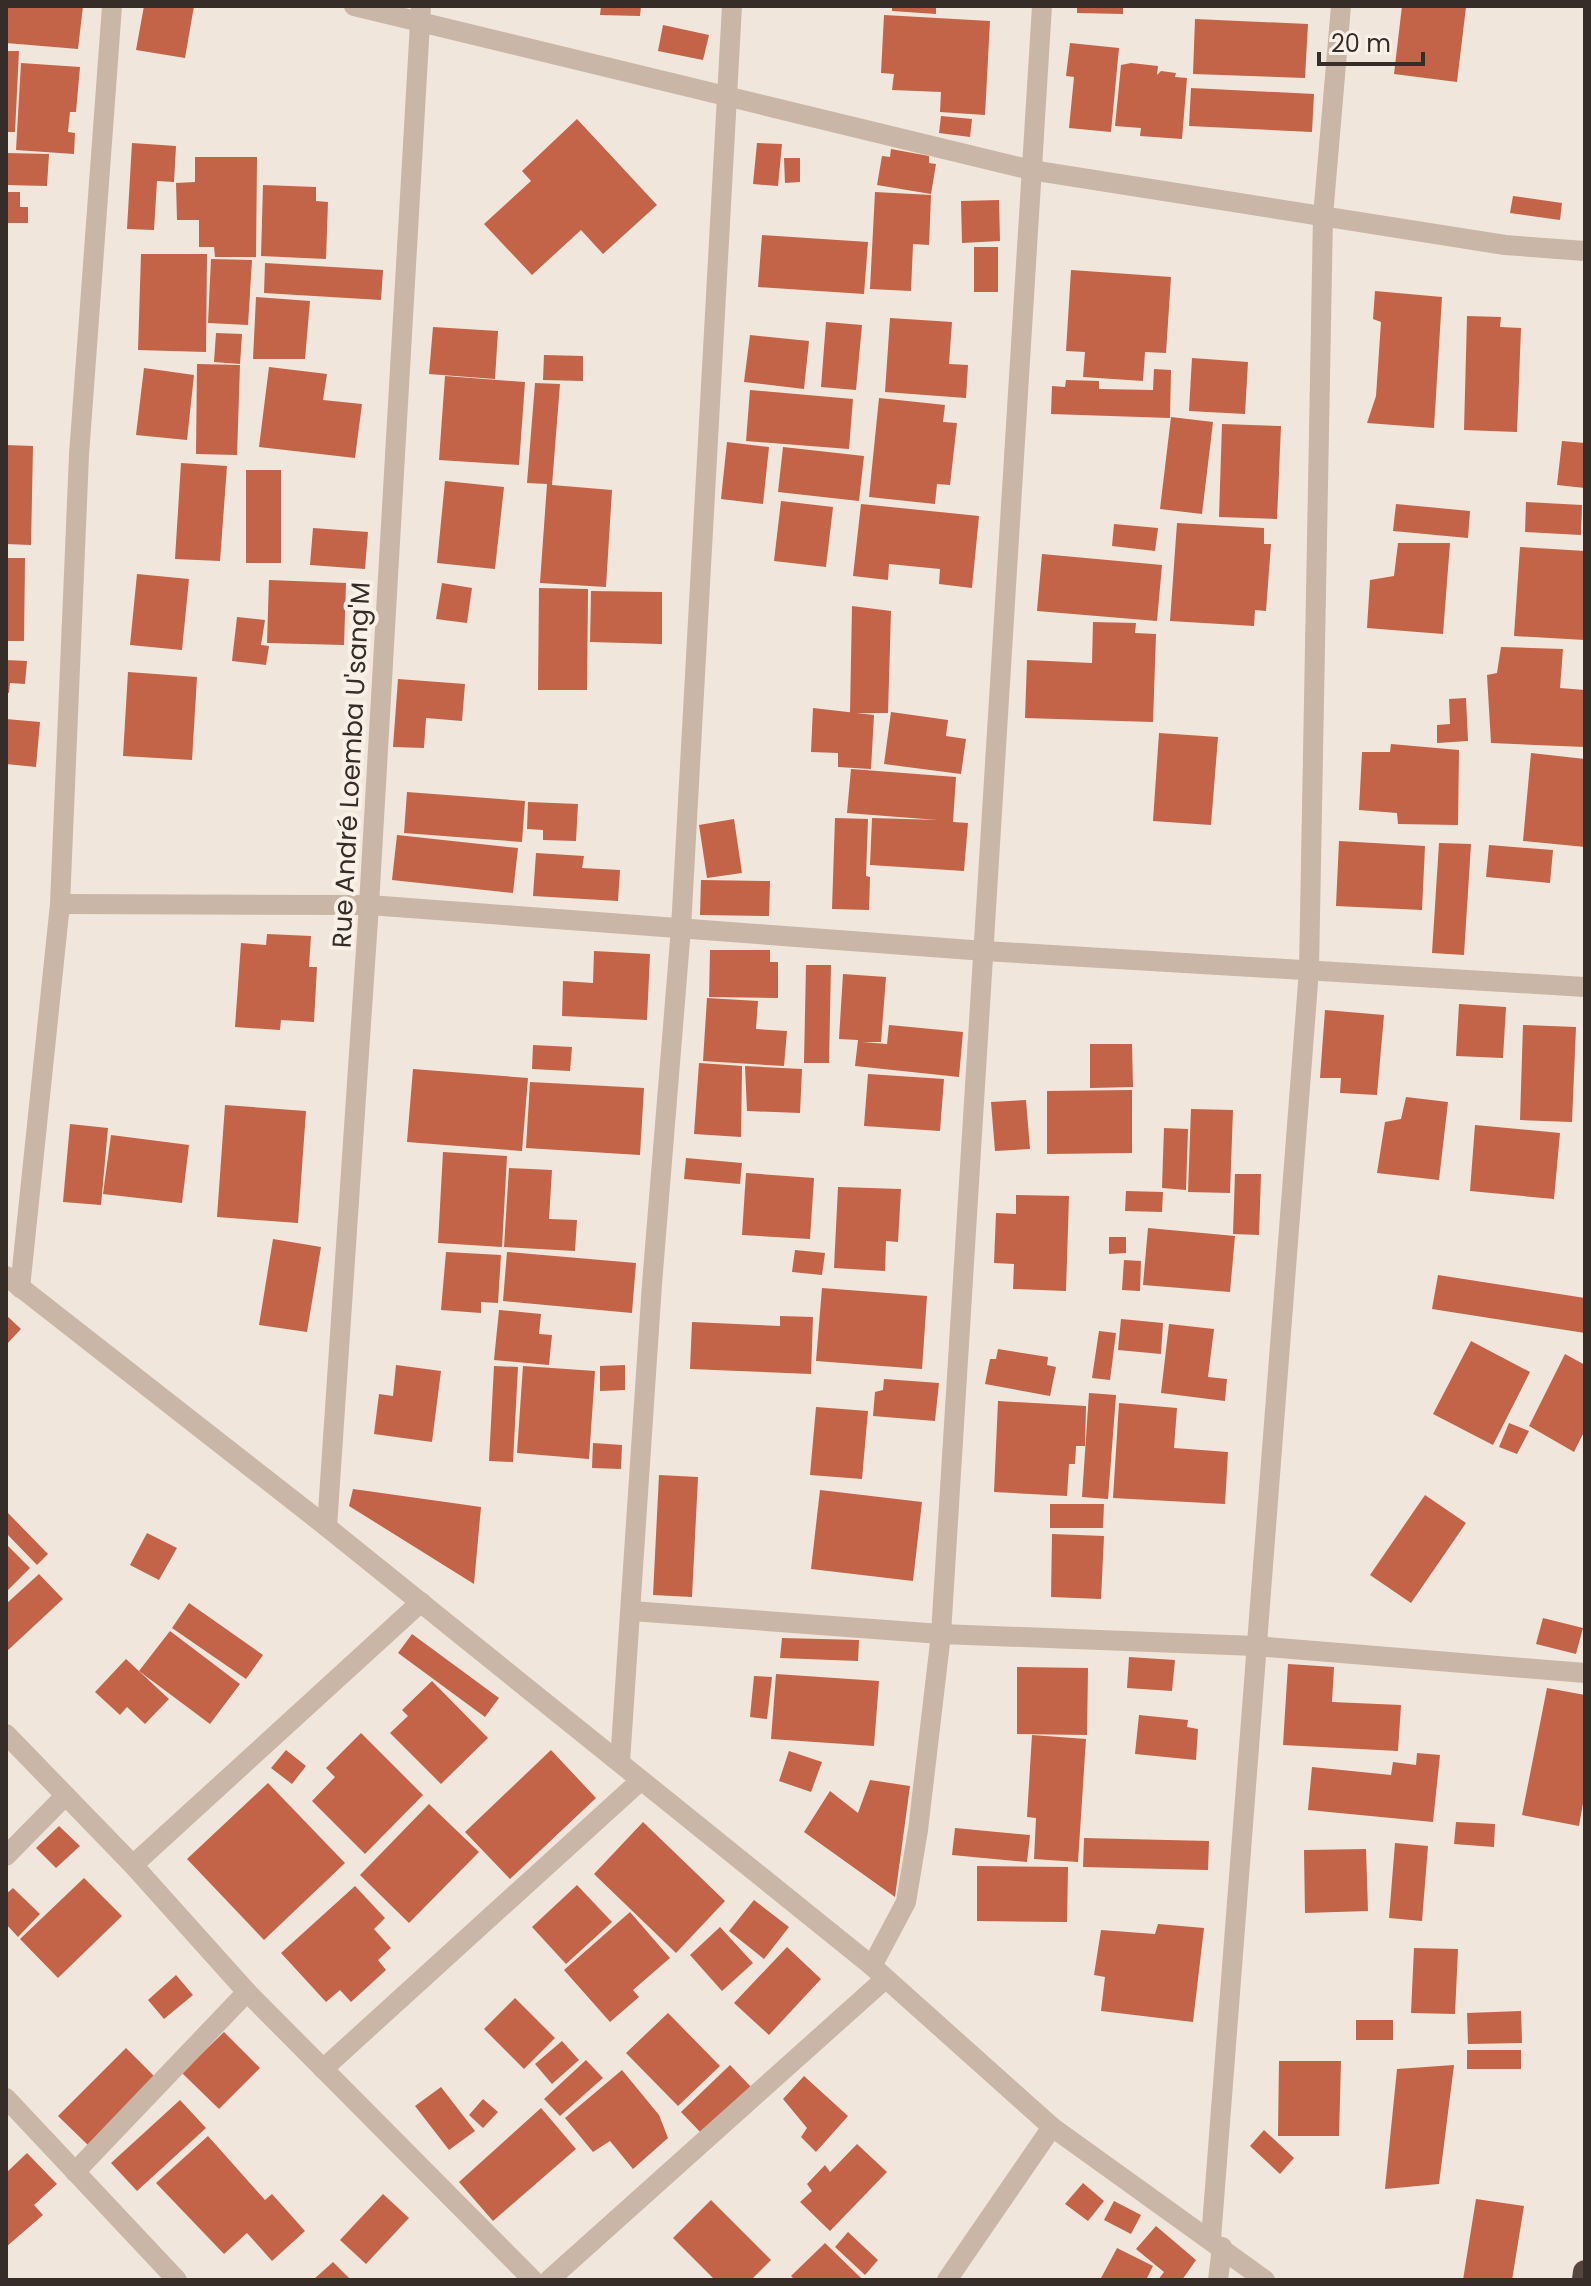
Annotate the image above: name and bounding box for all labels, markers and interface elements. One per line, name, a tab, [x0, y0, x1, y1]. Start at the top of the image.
scale bar	[1319, 16, 1423, 66]
text: 20 m	[1331, 27, 1391, 60]
street label: Rue André Loemba U'sang'M	[323, 581, 379, 949]

